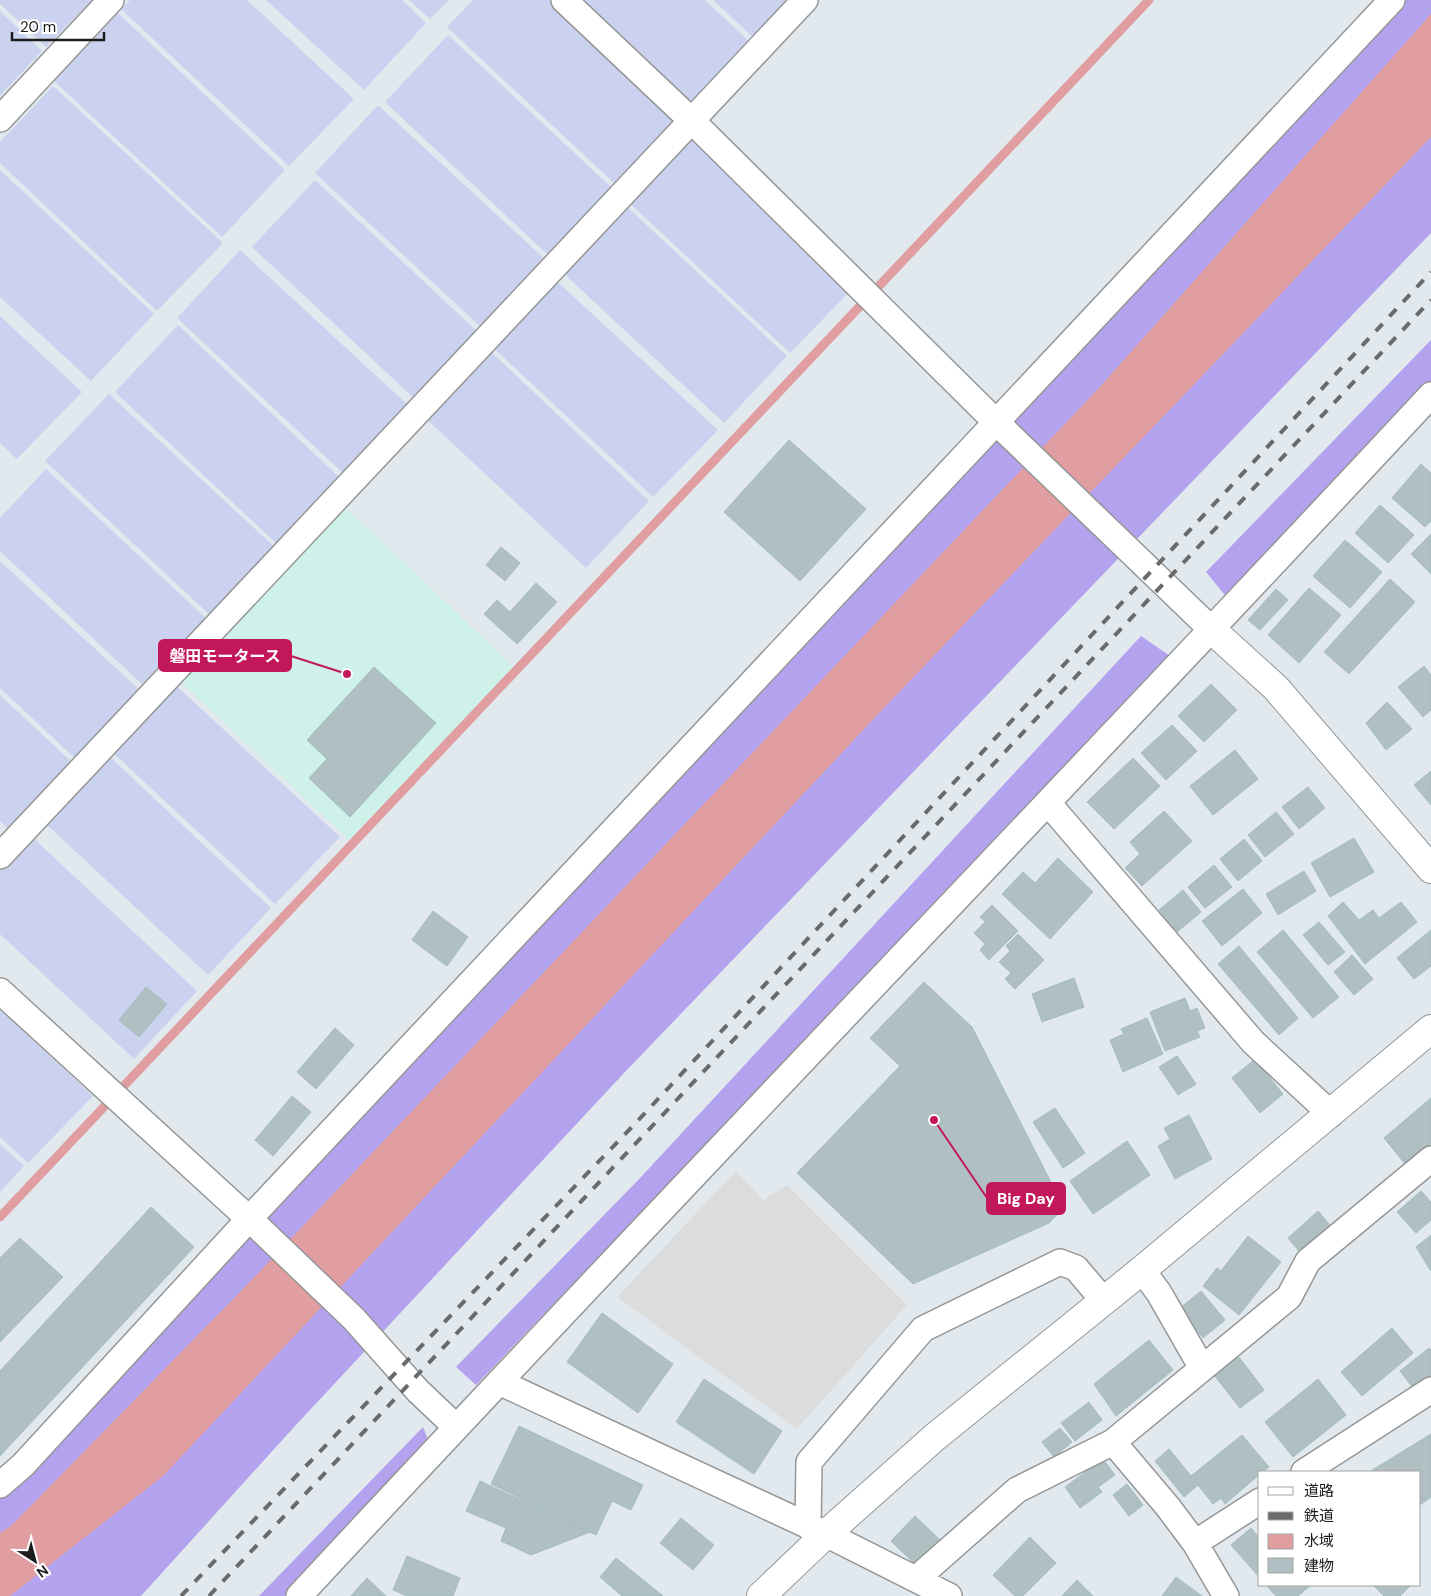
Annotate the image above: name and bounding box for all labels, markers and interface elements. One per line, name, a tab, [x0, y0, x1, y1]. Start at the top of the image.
scale bar	[12, 10, 105, 42]
text: 20 m	[20, 17, 56, 37]
callout: 磐田モータース	[159, 640, 291, 671]
text: 磐田モータース	[169, 646, 281, 667]
callout: Big Day	[987, 1183, 1065, 1214]
text: Big Day	[997, 1188, 1055, 1209]
legend	[1258, 1471, 1421, 1586]
text: 道路	[1304, 1481, 1334, 1501]
text: 鉄道	[1304, 1506, 1334, 1526]
text: 水域	[1304, 1531, 1334, 1551]
north arrow	[10, 1536, 60, 1586]
text: 建物	[1304, 1556, 1334, 1576]
text: N	[33, 1561, 52, 1582]

